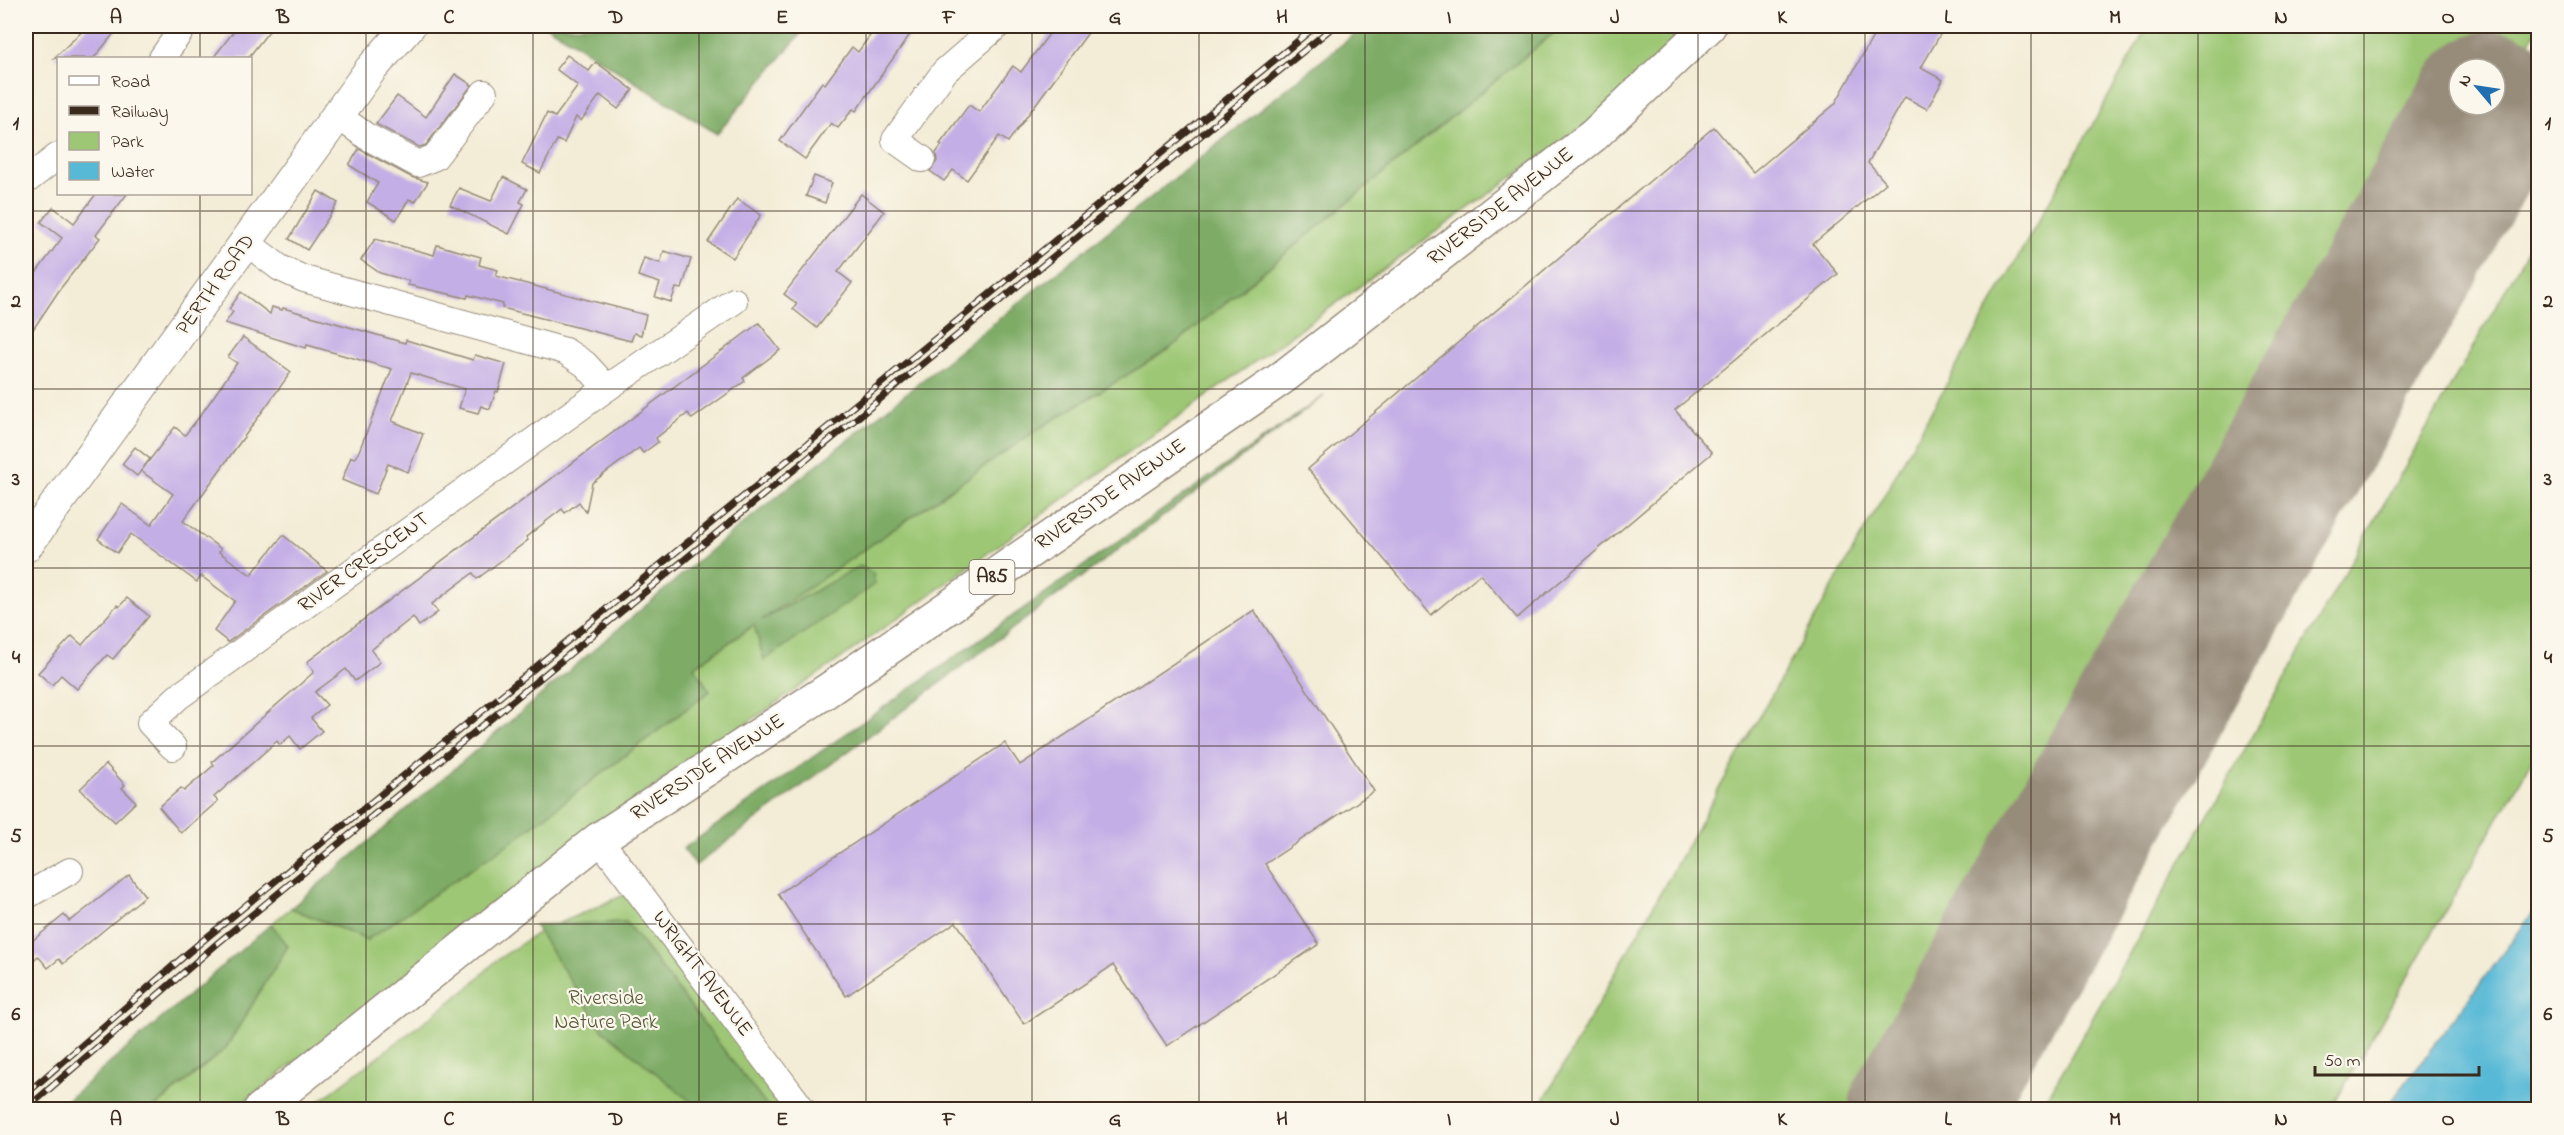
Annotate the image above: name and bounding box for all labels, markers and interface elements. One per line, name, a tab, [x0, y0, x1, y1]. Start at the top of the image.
text: A	[110, 4, 122, 33]
text: B	[275, 4, 290, 33]
text: C	[444, 4, 455, 33]
text: D	[608, 4, 623, 33]
text: E	[776, 4, 788, 33]
text: F	[942, 4, 956, 33]
text: G	[1109, 4, 1122, 33]
text: H	[1276, 4, 1288, 33]
text: I	[1447, 4, 1452, 33]
text: J	[1610, 4, 1620, 33]
text: K	[1777, 4, 1788, 33]
text: L	[1944, 4, 1952, 33]
text: M	[2109, 4, 2121, 33]
text: N	[2274, 4, 2288, 33]
text: O	[2441, 4, 2455, 33]
legend	[57, 57, 252, 195]
north arrow	[2447, 57, 2507, 117]
text: Road	[111, 70, 150, 96]
text: N	[2453, 70, 2479, 91]
text: Railway	[111, 100, 168, 126]
text: 1	[13, 110, 20, 139]
text: 1	[2545, 110, 2552, 139]
text: Park	[111, 130, 144, 156]
street label: RIVERSIDE AVENUE	[1422, 140, 1580, 274]
text: Water	[111, 160, 155, 186]
street label: PERTH ROAD	[169, 228, 263, 342]
text: 2	[10, 288, 21, 317]
text: 2	[2542, 288, 2553, 317]
street label: RIVERSIDE AVENUE	[1029, 432, 1193, 558]
text: 3	[11, 466, 20, 495]
text: 3	[2543, 466, 2552, 495]
street label: RIVER CRESCENT	[292, 505, 436, 621]
road number: A85	[970, 560, 1014, 594]
text: 4	[12, 644, 21, 673]
text: 4	[2544, 644, 2553, 673]
street label: RIVERSIDE AVENUE	[625, 707, 791, 829]
text: 5	[10, 823, 22, 852]
text: 5	[2542, 823, 2554, 852]
street label: WRIGHT AVENUE	[645, 905, 759, 1043]
park label: Riverside Nature Park	[554, 984, 659, 1038]
text: 6	[12, 1001, 21, 1030]
text: 6	[2544, 1001, 2553, 1030]
scale bar	[2315, 1039, 2478, 1077]
text: 50 m	[2324, 1049, 2361, 1075]
text: A	[110, 1106, 122, 1135]
text: B	[275, 1106, 290, 1135]
text: C	[444, 1106, 455, 1135]
text: D	[608, 1106, 623, 1135]
text: E	[776, 1106, 788, 1135]
text: F	[942, 1106, 956, 1135]
text: G	[1109, 1106, 1122, 1135]
text: H	[1276, 1106, 1288, 1135]
text: I	[1447, 1106, 1452, 1135]
text: J	[1610, 1106, 1620, 1135]
text: K	[1777, 1106, 1788, 1135]
text: L	[1944, 1106, 1952, 1135]
text: M	[2109, 1106, 2121, 1135]
text: N	[2274, 1106, 2288, 1135]
text: O	[2441, 1106, 2455, 1135]

